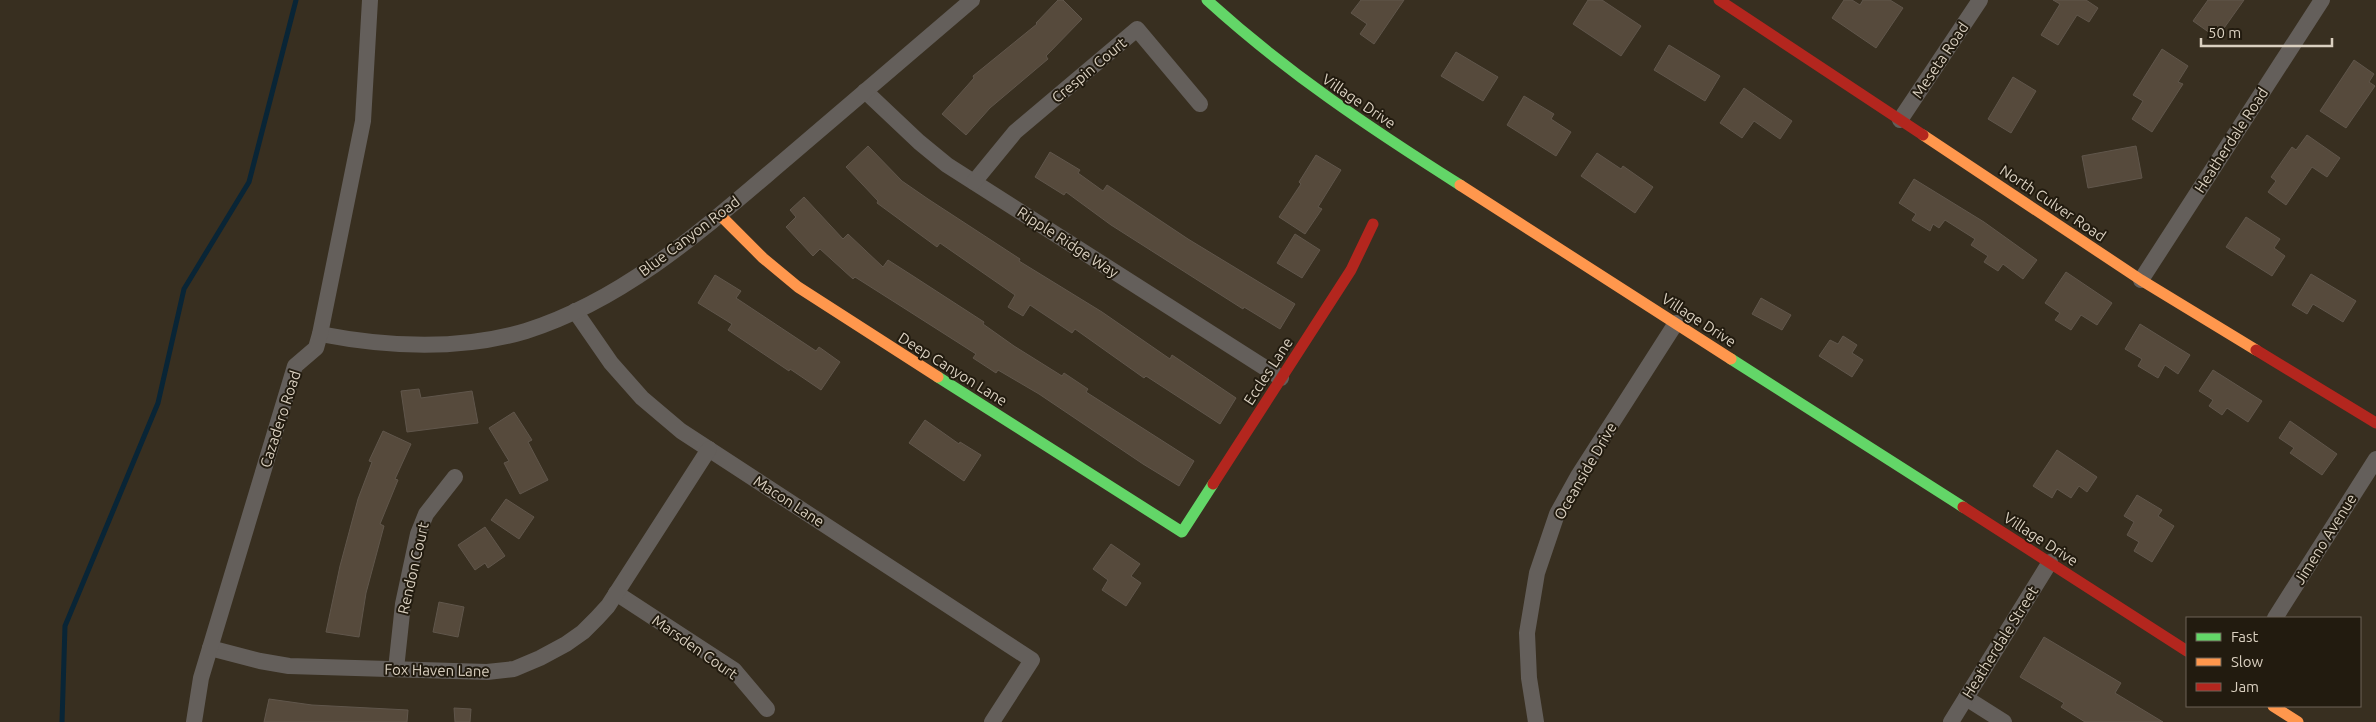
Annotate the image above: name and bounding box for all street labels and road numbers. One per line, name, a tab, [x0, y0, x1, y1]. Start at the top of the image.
street label: Meseta Road	[1908, 19, 1972, 101]
street label: Crespin Court	[1048, 34, 1130, 106]
street label: Village Drive	[1319, 70, 1399, 132]
street label: Heatherdale Road	[2191, 84, 2271, 196]
street label: North Culver Road	[1997, 161, 2109, 245]
street label: Blue Canyon Road	[635, 193, 743, 279]
street label: Ripple Ridge Way	[1014, 203, 1122, 281]
street label: Village Drive	[1659, 290, 1739, 350]
street label: Deep Canyon Lane	[896, 329, 1010, 409]
street label: Eccles Lane	[1240, 334, 1296, 408]
street label: Cazadero Road	[256, 368, 304, 470]
street label: Oceanside Drive	[1550, 419, 1620, 523]
street label: Macon Lane	[751, 472, 827, 530]
street label: Jimeno Avenue	[2290, 491, 2360, 587]
street label: Village Drive	[2001, 509, 2081, 569]
street label: Rendon Court	[394, 520, 432, 616]
street label: Heatherdale Street	[1959, 583, 2041, 701]
street label: Marsden Court	[649, 611, 741, 683]
street label: Fox Haven Lane	[384, 661, 490, 679]

